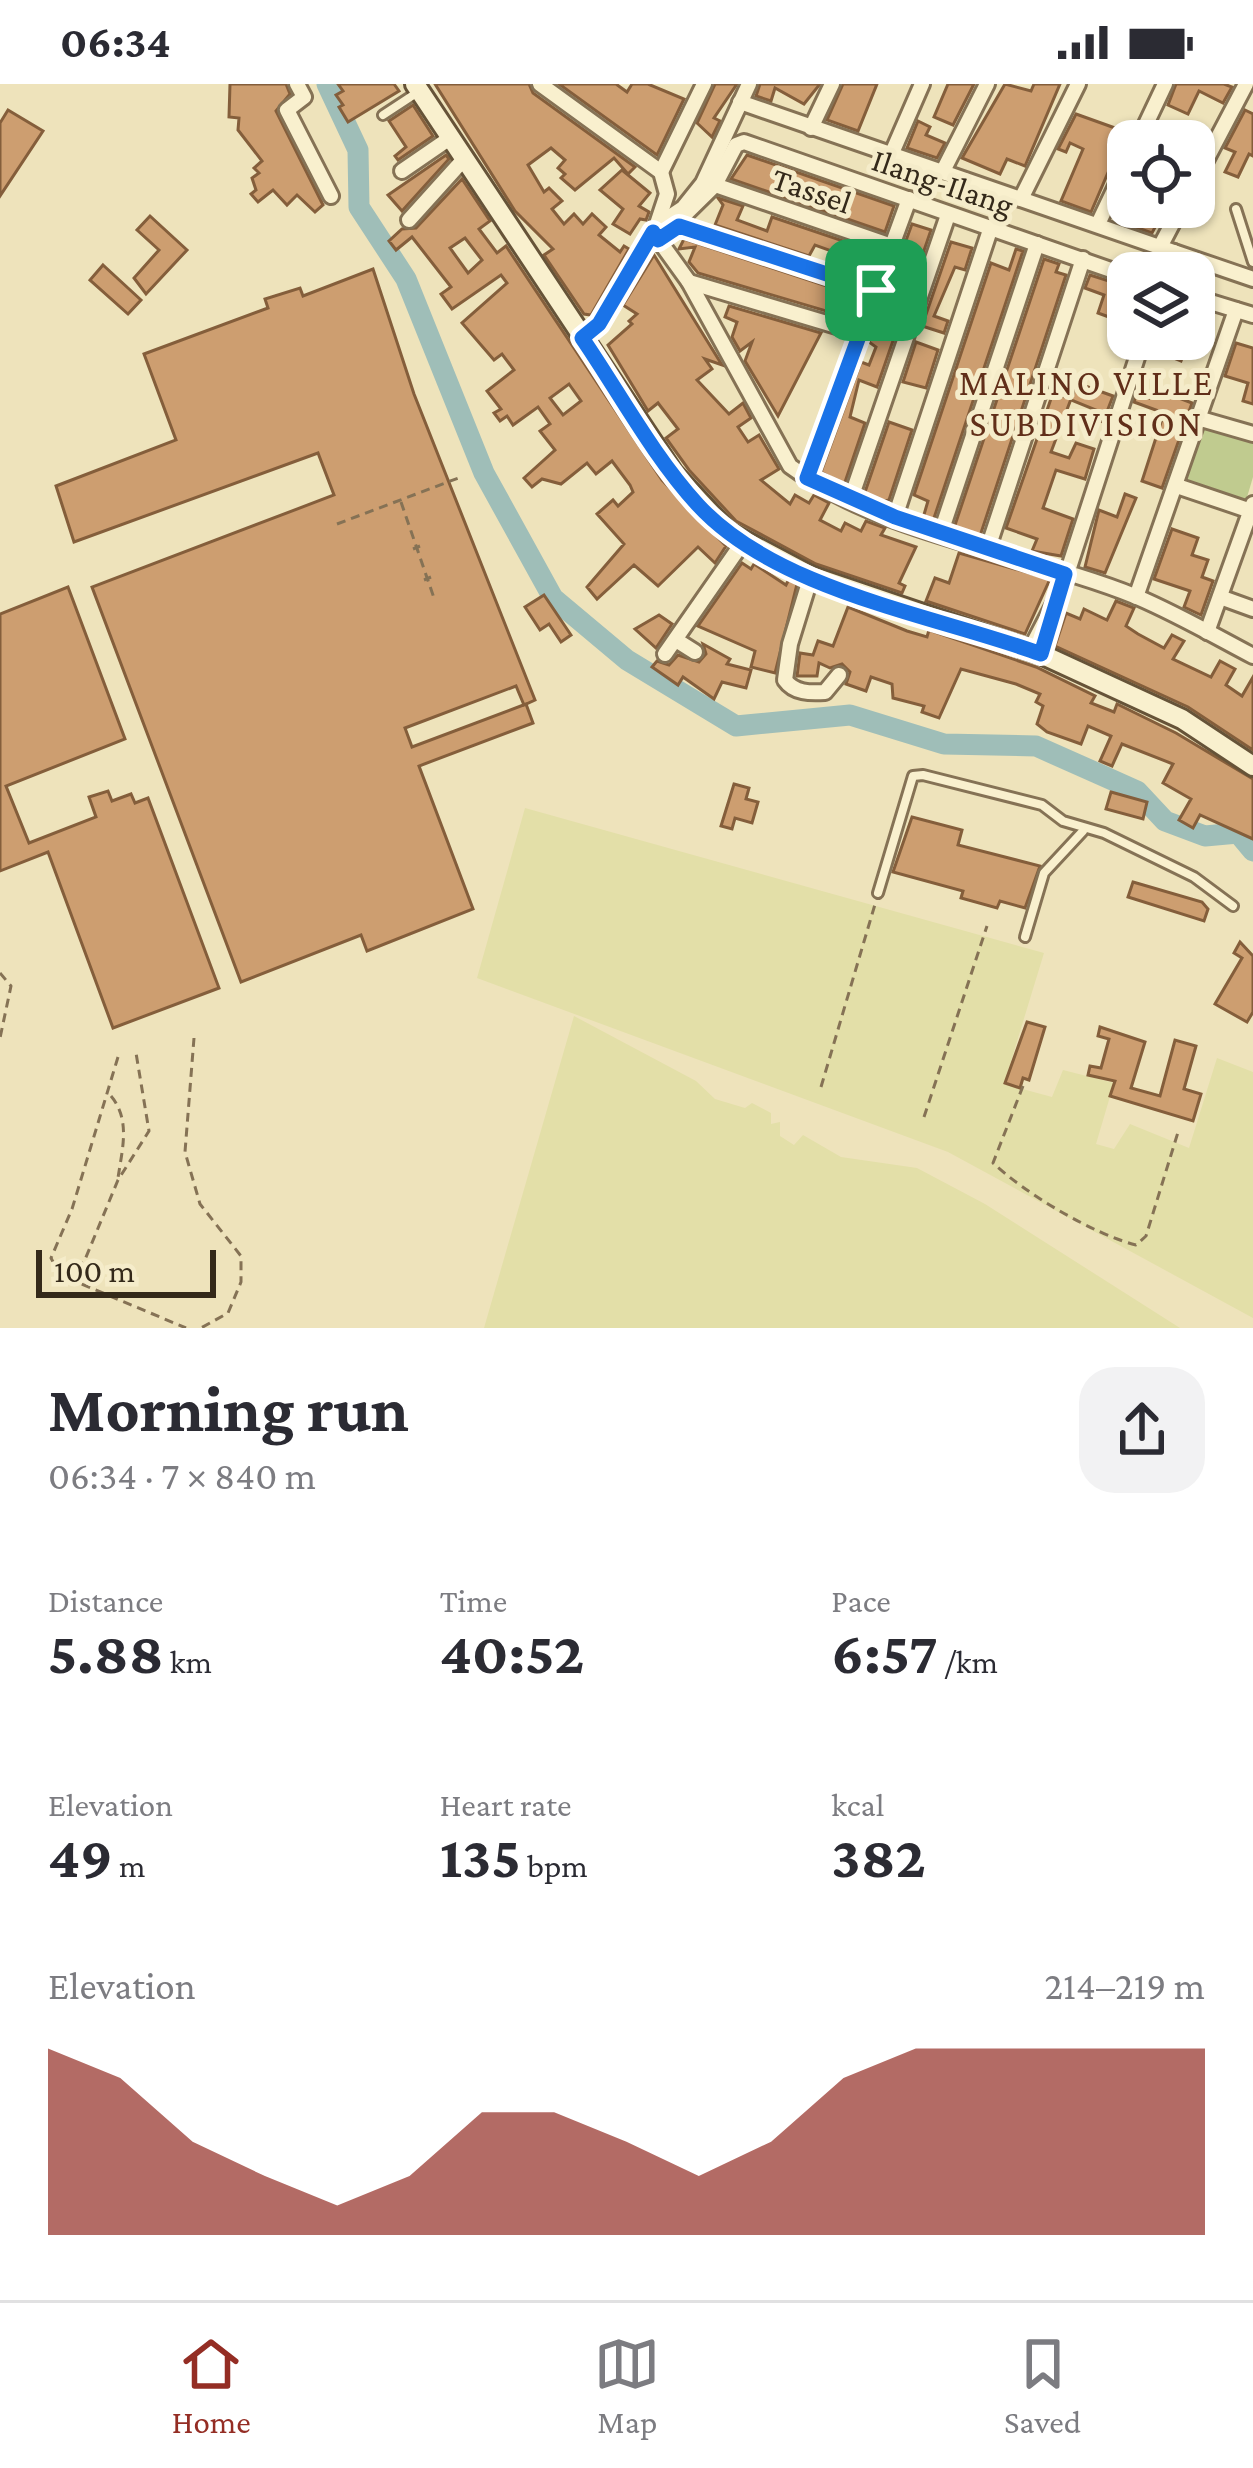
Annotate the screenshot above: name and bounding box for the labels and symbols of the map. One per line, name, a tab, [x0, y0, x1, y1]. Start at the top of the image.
street label: Ilang-Ilang	[867, 141, 1019, 223]
street label: Tassel	[768, 159, 856, 221]
pin	[825, 239, 927, 341]
district label: MALINO VILLE SUBDIVISION	[959, 363, 1215, 444]
scale bar	[36, 1244, 216, 1297]

